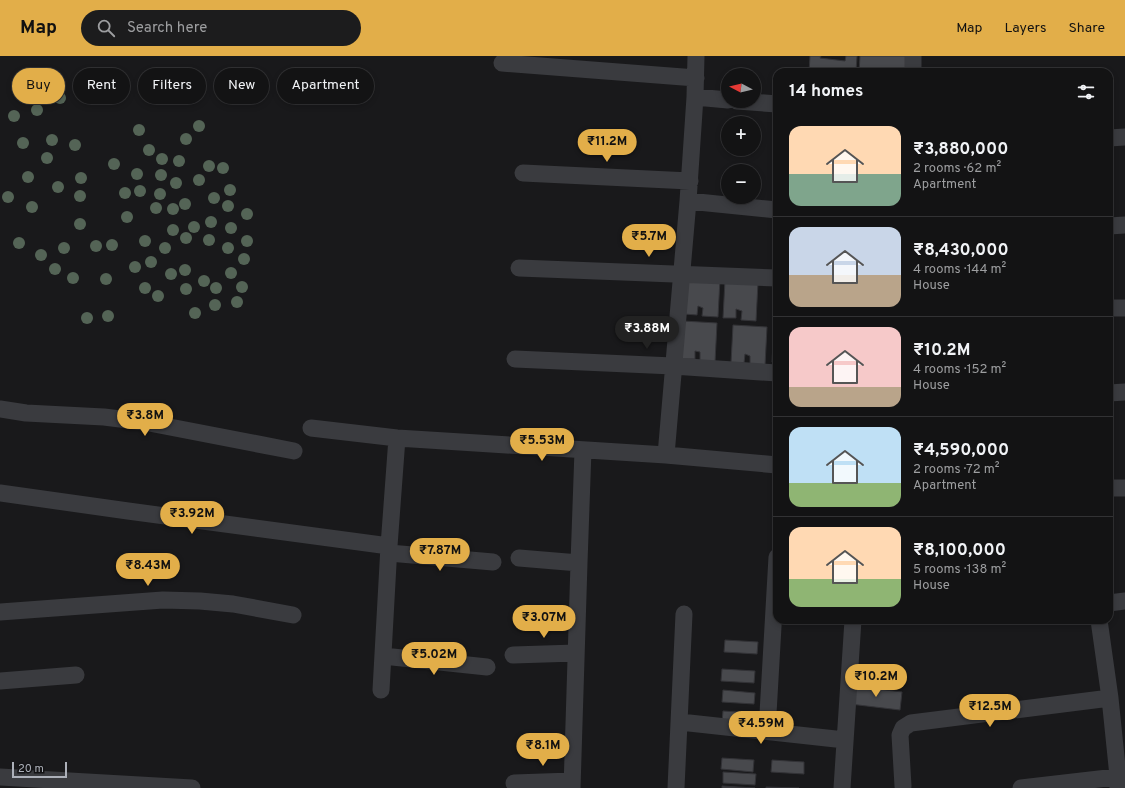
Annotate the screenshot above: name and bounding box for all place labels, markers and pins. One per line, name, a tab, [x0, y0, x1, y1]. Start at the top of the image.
pin: ₹11.2M	[574, 129, 640, 163]
pin: ₹5.7M	[621, 224, 677, 258]
pin: ₹3.88M	[614, 316, 680, 350]
pin: ₹3.8M	[117, 403, 173, 437]
pin: ₹5.53M	[509, 428, 575, 462]
pin: ₹3.92M	[159, 501, 225, 535]
pin: ₹7.87M	[407, 538, 473, 572]
pin: ₹8.43M	[115, 553, 181, 587]
pin: ₹3.07M	[511, 605, 577, 639]
pin: ₹5.02M	[401, 642, 467, 676]
pin: ₹10.2M	[843, 664, 909, 698]
pin: ₹12.5M	[957, 694, 1023, 728]
pin: ₹4.59M	[728, 711, 794, 745]
pin: ₹8.1M	[515, 733, 571, 767]

